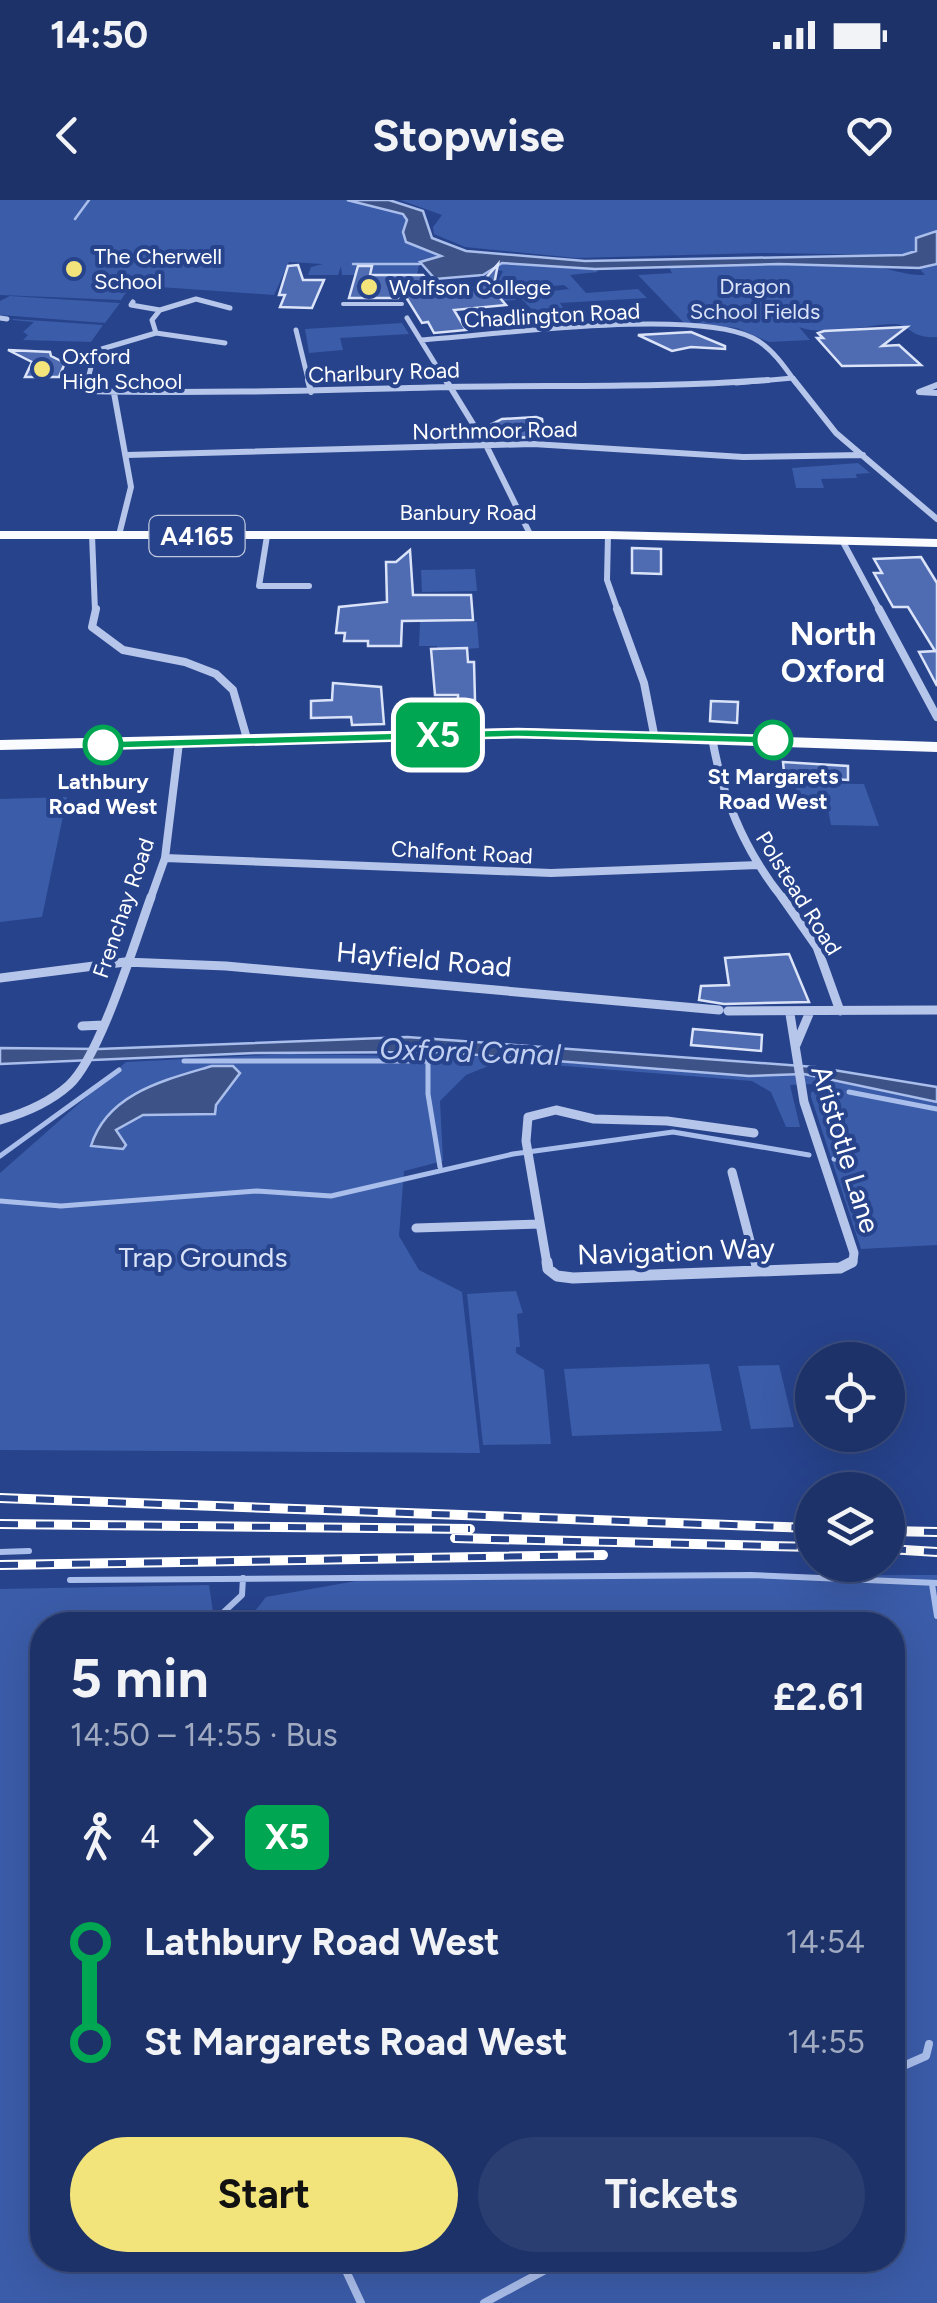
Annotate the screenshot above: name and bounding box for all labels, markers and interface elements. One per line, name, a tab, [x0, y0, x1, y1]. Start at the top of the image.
text: 14:50	[50, 12, 148, 58]
icon: back	[40, 108, 95, 163]
text: Stopwise	[372, 108, 565, 162]
icon: heart	[842, 108, 897, 163]
place label: The Cherwell School	[94, 243, 222, 295]
marker: The Cherwell School	[63, 258, 85, 280]
park label: Dragon School Fields	[690, 273, 820, 325]
place label: Wolfson College	[389, 274, 551, 301]
marker: Wolfson College	[358, 276, 380, 298]
street label: Chadlington Road	[463, 297, 641, 334]
place label: Oxford High School	[62, 343, 182, 395]
street label: Charlbury Road	[308, 356, 460, 389]
marker: Oxford High School	[31, 358, 53, 380]
street label: Northmoor Road	[412, 416, 578, 445]
street label: Banbury Road	[399, 499, 537, 526]
road number: A4165	[150, 516, 244, 556]
district label: North Oxford	[781, 615, 885, 690]
line badge: X5	[393, 702, 483, 768]
text: X5	[416, 714, 460, 756]
marker: St Margarets Road West	[754, 721, 792, 759]
marker: Lathbury Road West	[84, 726, 122, 764]
place label: St Margarets Road West	[708, 763, 838, 815]
place label: Lathbury Road West	[48, 768, 158, 820]
street label: Polstead Road	[750, 826, 847, 960]
street label: Frenchay Road	[87, 835, 160, 982]
street label: Chalfont Road	[391, 835, 533, 870]
street label: Hayfield Road	[335, 934, 513, 984]
water label: Oxford Canal	[379, 1030, 562, 1073]
street label: Aristotle Lane	[804, 1061, 888, 1237]
street label: Navigation Way	[577, 1231, 776, 1271]
park label: Trap Grounds	[118, 1240, 288, 1274]
map controls	[795, 1342, 905, 1582]
button: locate	[795, 1342, 905, 1452]
button: layers	[795, 1472, 905, 1582]
text: 5 min	[70, 1645, 209, 1711]
text: £2.61	[773, 1674, 865, 1720]
text: 14:50 – 14:55 · Bus	[70, 1716, 338, 1754]
icon: walk	[70, 1810, 125, 1865]
icon: forward	[175, 1810, 230, 1865]
text: X5	[265, 1816, 309, 1858]
text: 4	[140, 1818, 160, 1856]
text: Lathbury Road West	[144, 1919, 500, 1965]
text: 14:54	[786, 1923, 865, 1961]
text: St Margarets Road West	[144, 2019, 568, 2065]
text: 14:55	[787, 2023, 865, 2061]
button: Start	[70, 2137, 458, 2252]
button: Tickets	[478, 2137, 865, 2252]

